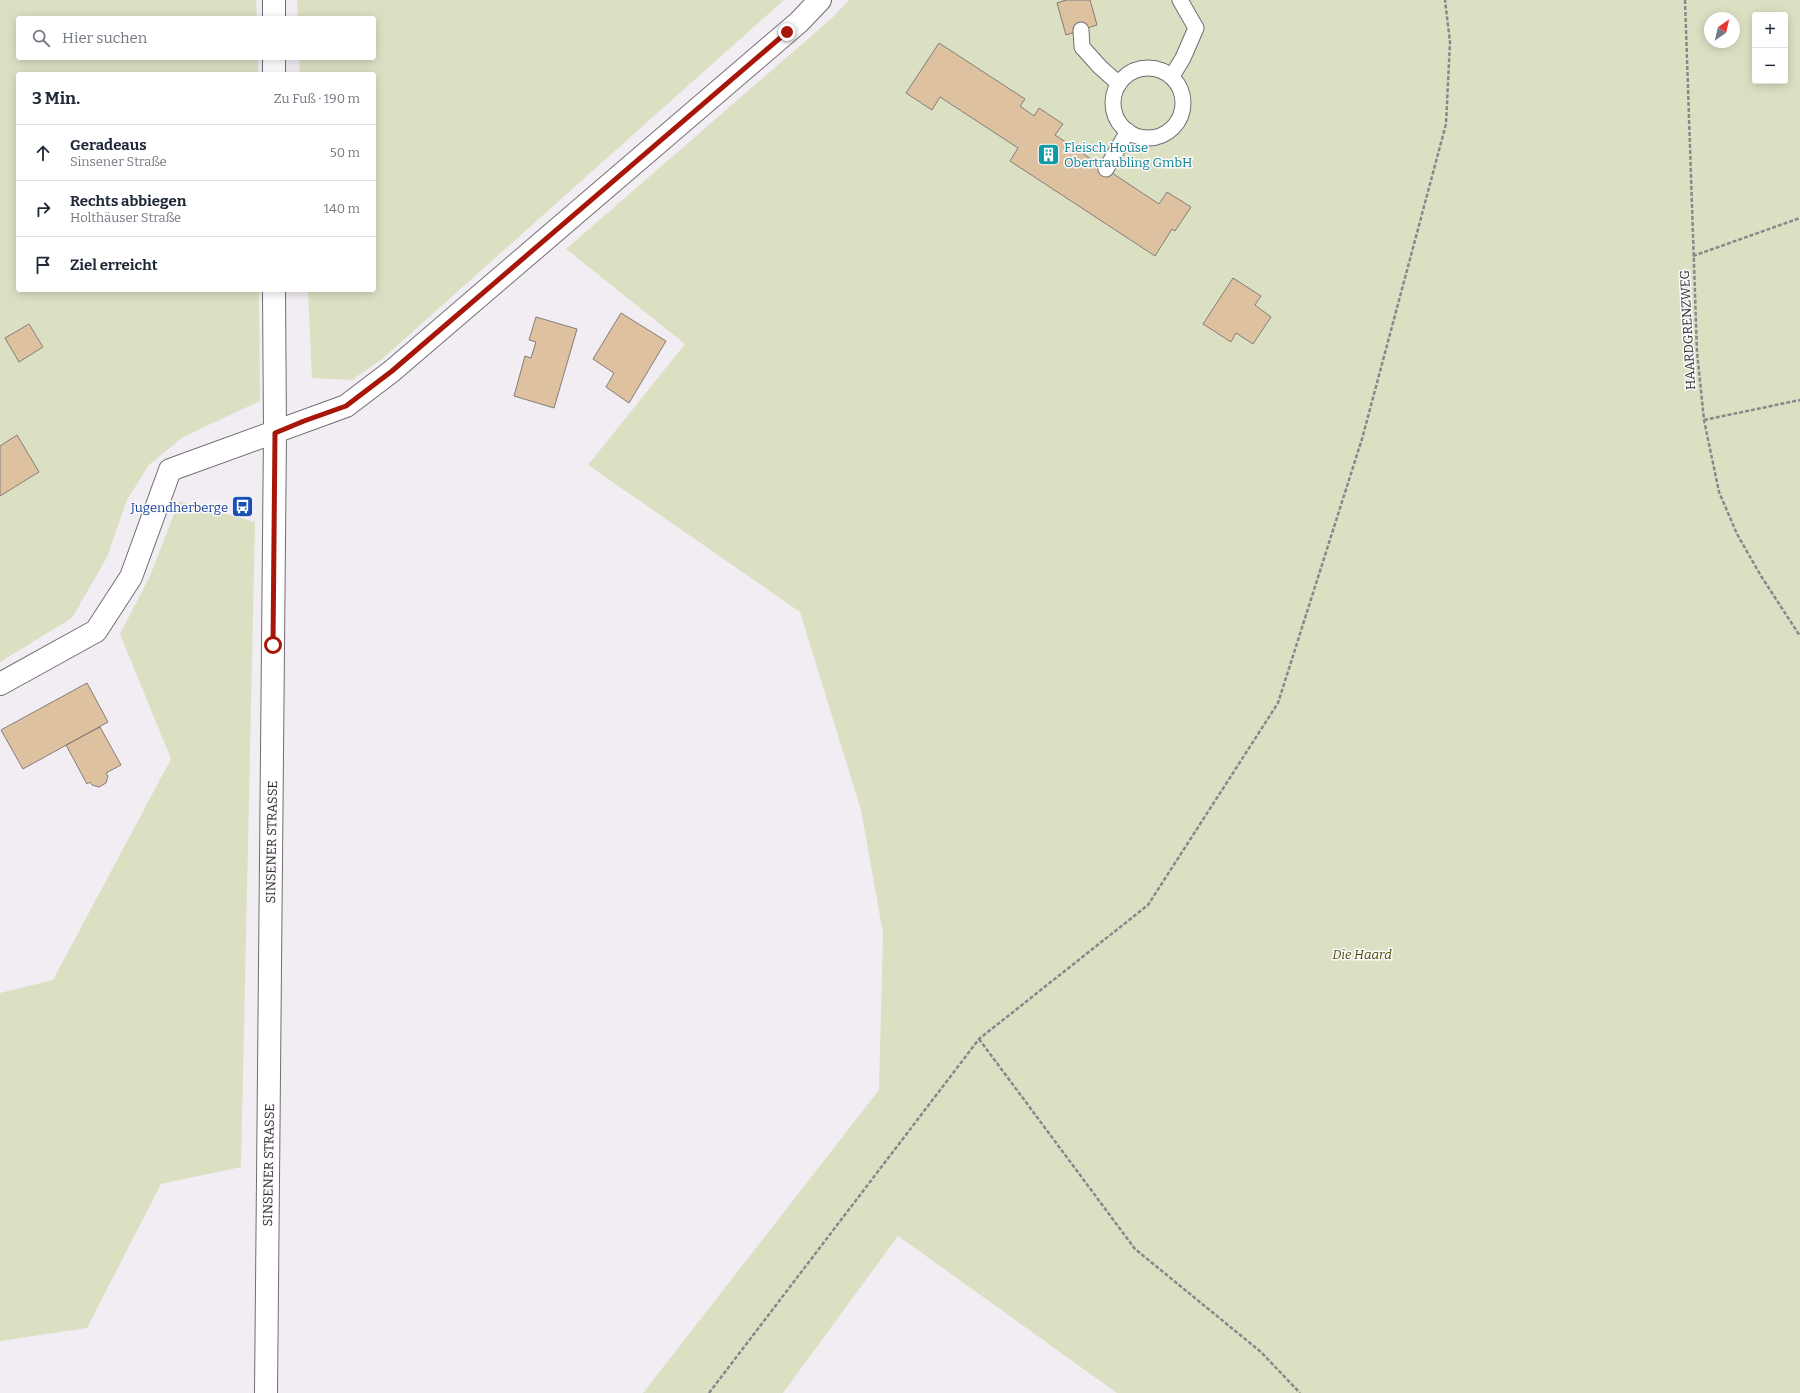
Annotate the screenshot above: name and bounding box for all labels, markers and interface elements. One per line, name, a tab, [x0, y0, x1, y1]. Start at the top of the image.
north arrow	[1704, 12, 1740, 48]
map controls	[1752, 12, 1788, 84]
button: +	[1752, 12, 1788, 48]
search box	[16, 16, 376, 60]
route end	[778, 23, 796, 41]
icon: search	[30, 27, 52, 49]
text: Hier suchen	[62, 29, 147, 47]
button: −	[1752, 48, 1788, 84]
text: 3 Min.	[32, 88, 80, 109]
text: Zu Fuß · 190 m	[274, 91, 360, 106]
text: Geradeaus	[70, 136, 147, 154]
place label: Fleisch House Obertraubling GmbH	[1064, 140, 1192, 170]
building icon: Fleisch House Obertraubling GmbH	[1036, 141, 1062, 167]
icon: ahead	[32, 142, 54, 164]
text: 50 m	[330, 145, 360, 160]
text: Sinsener Straße	[70, 154, 167, 169]
text: Rechts abbiegen	[70, 192, 186, 210]
icon: right	[32, 198, 54, 220]
text: 140 m	[324, 201, 360, 216]
text: Holthäuser Straße	[70, 210, 181, 225]
icon: arrive	[32, 254, 54, 276]
text: Ziel erreicht	[70, 256, 158, 274]
street label: HAARDGRENZWEG	[1677, 269, 1698, 390]
bus stop icon: Jugendherberge	[230, 494, 256, 520]
place label: Jugendherberge	[130, 500, 228, 515]
route start	[264, 636, 282, 654]
street label: SINSENER STRASSE	[263, 780, 280, 904]
park label: Die Haard	[1332, 947, 1392, 962]
street label: SINSENER STRASSE	[260, 1103, 277, 1227]

